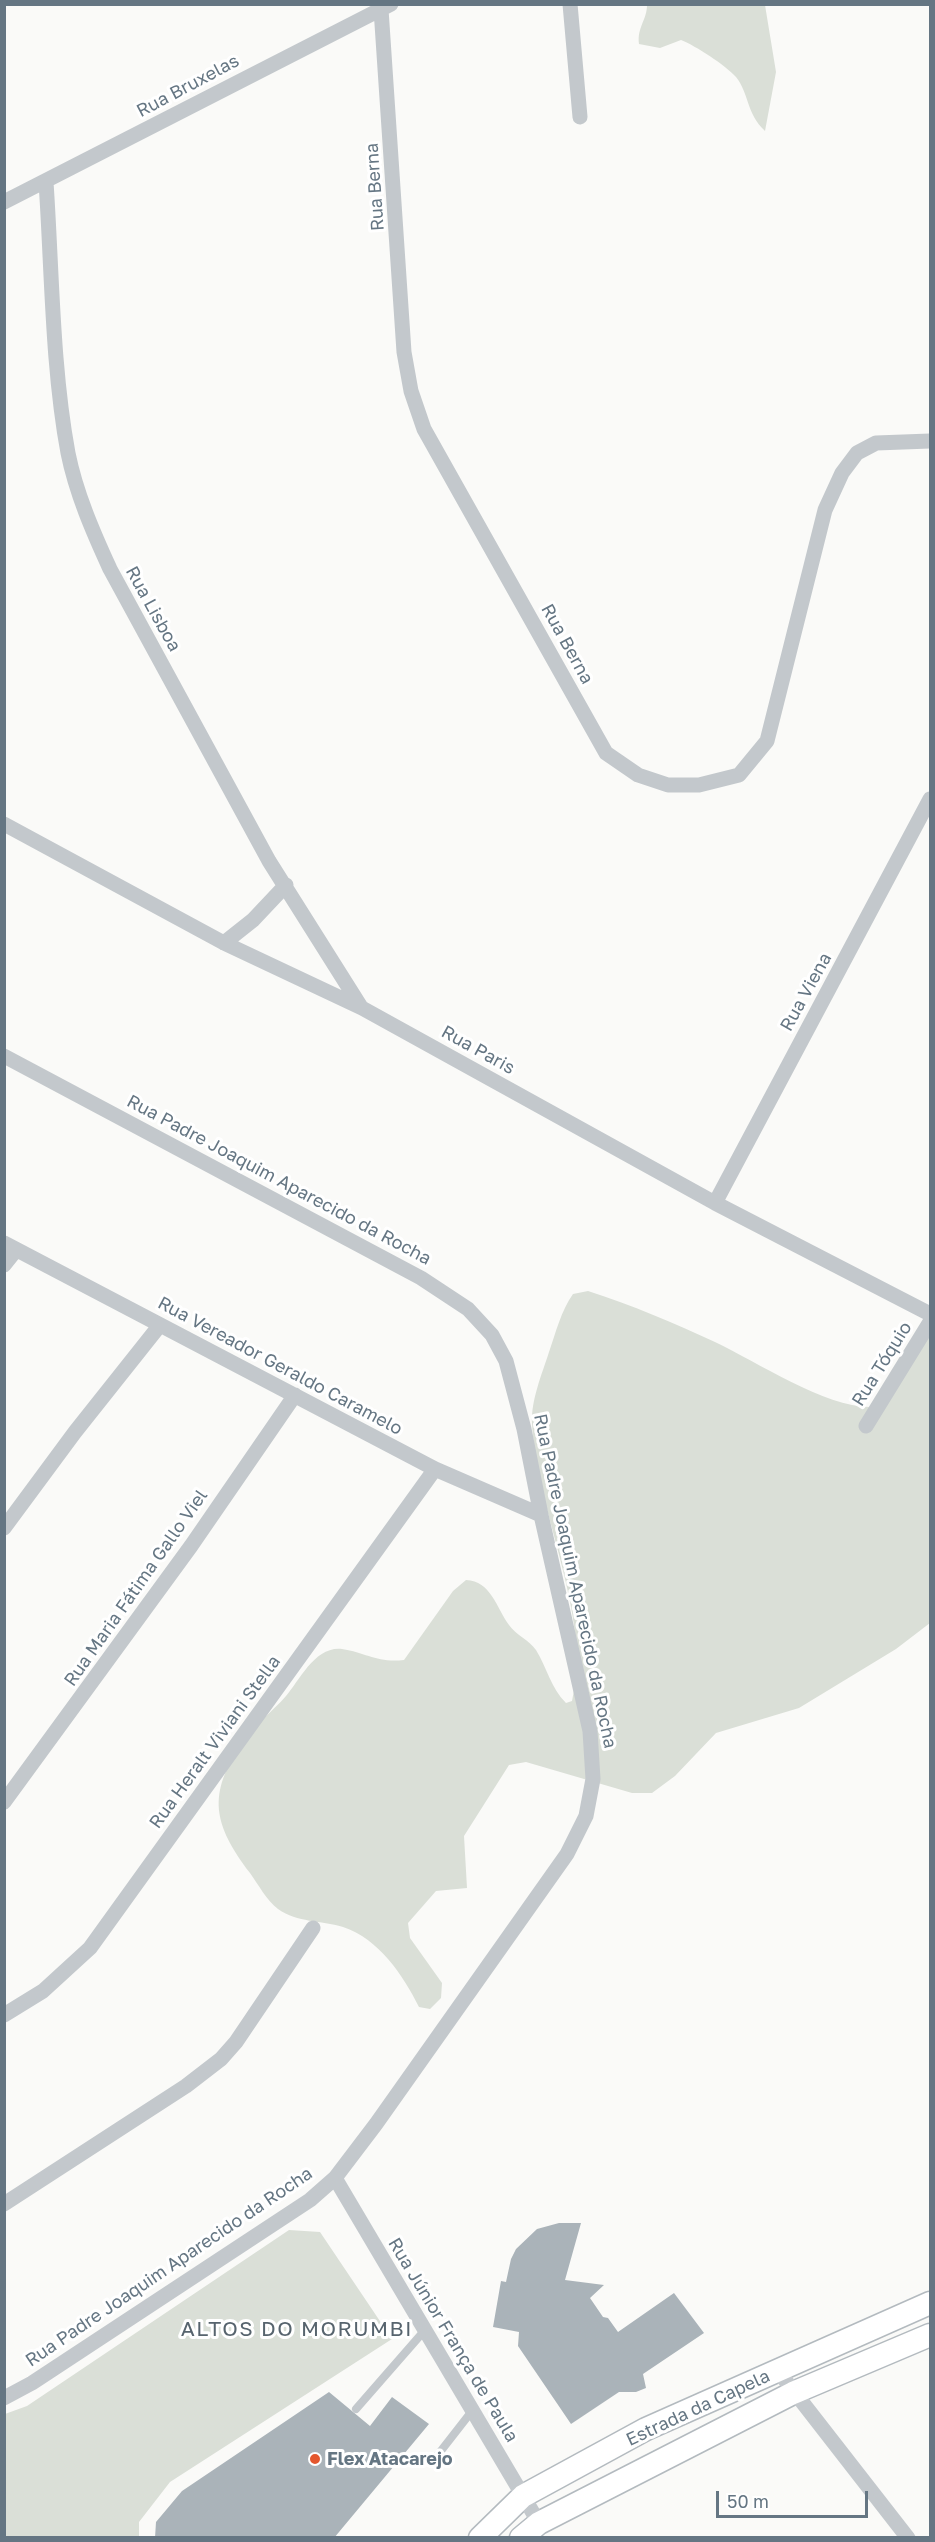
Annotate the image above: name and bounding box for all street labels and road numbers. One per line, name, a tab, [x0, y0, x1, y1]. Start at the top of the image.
street label: Rua Bruxelas	[133, 50, 243, 122]
street label: Rua Berna	[361, 142, 389, 232]
street label: Rua Lisboa	[121, 563, 185, 655]
street label: Rua Berna	[536, 600, 598, 688]
street label: Rua Viena	[776, 949, 836, 1035]
street label: Rua Paris	[438, 1021, 518, 1079]
street label: Rua Padre Joaquim Aparecido da Rocha	[123, 1090, 435, 1270]
street label: Rua Vereador Geraldo Caramelo	[154, 1292, 406, 1440]
street label: Rua Tóquio	[848, 1318, 916, 1410]
street label: Rua Padre Joaquim Aparecido da Rocha	[529, 1412, 621, 1750]
street label: Rua Maria Fátima Gallo Viel	[60, 1485, 212, 1691]
street label: Rua Heralt Viviani Stella	[145, 1651, 285, 1833]
street label: Rua Padre Joaquim Aparecido da Rocha	[21, 2163, 317, 2371]
street label: Rua Júnior França de Paula	[383, 2234, 523, 2446]
street label: Estrada da Capela	[623, 2365, 773, 2451]

